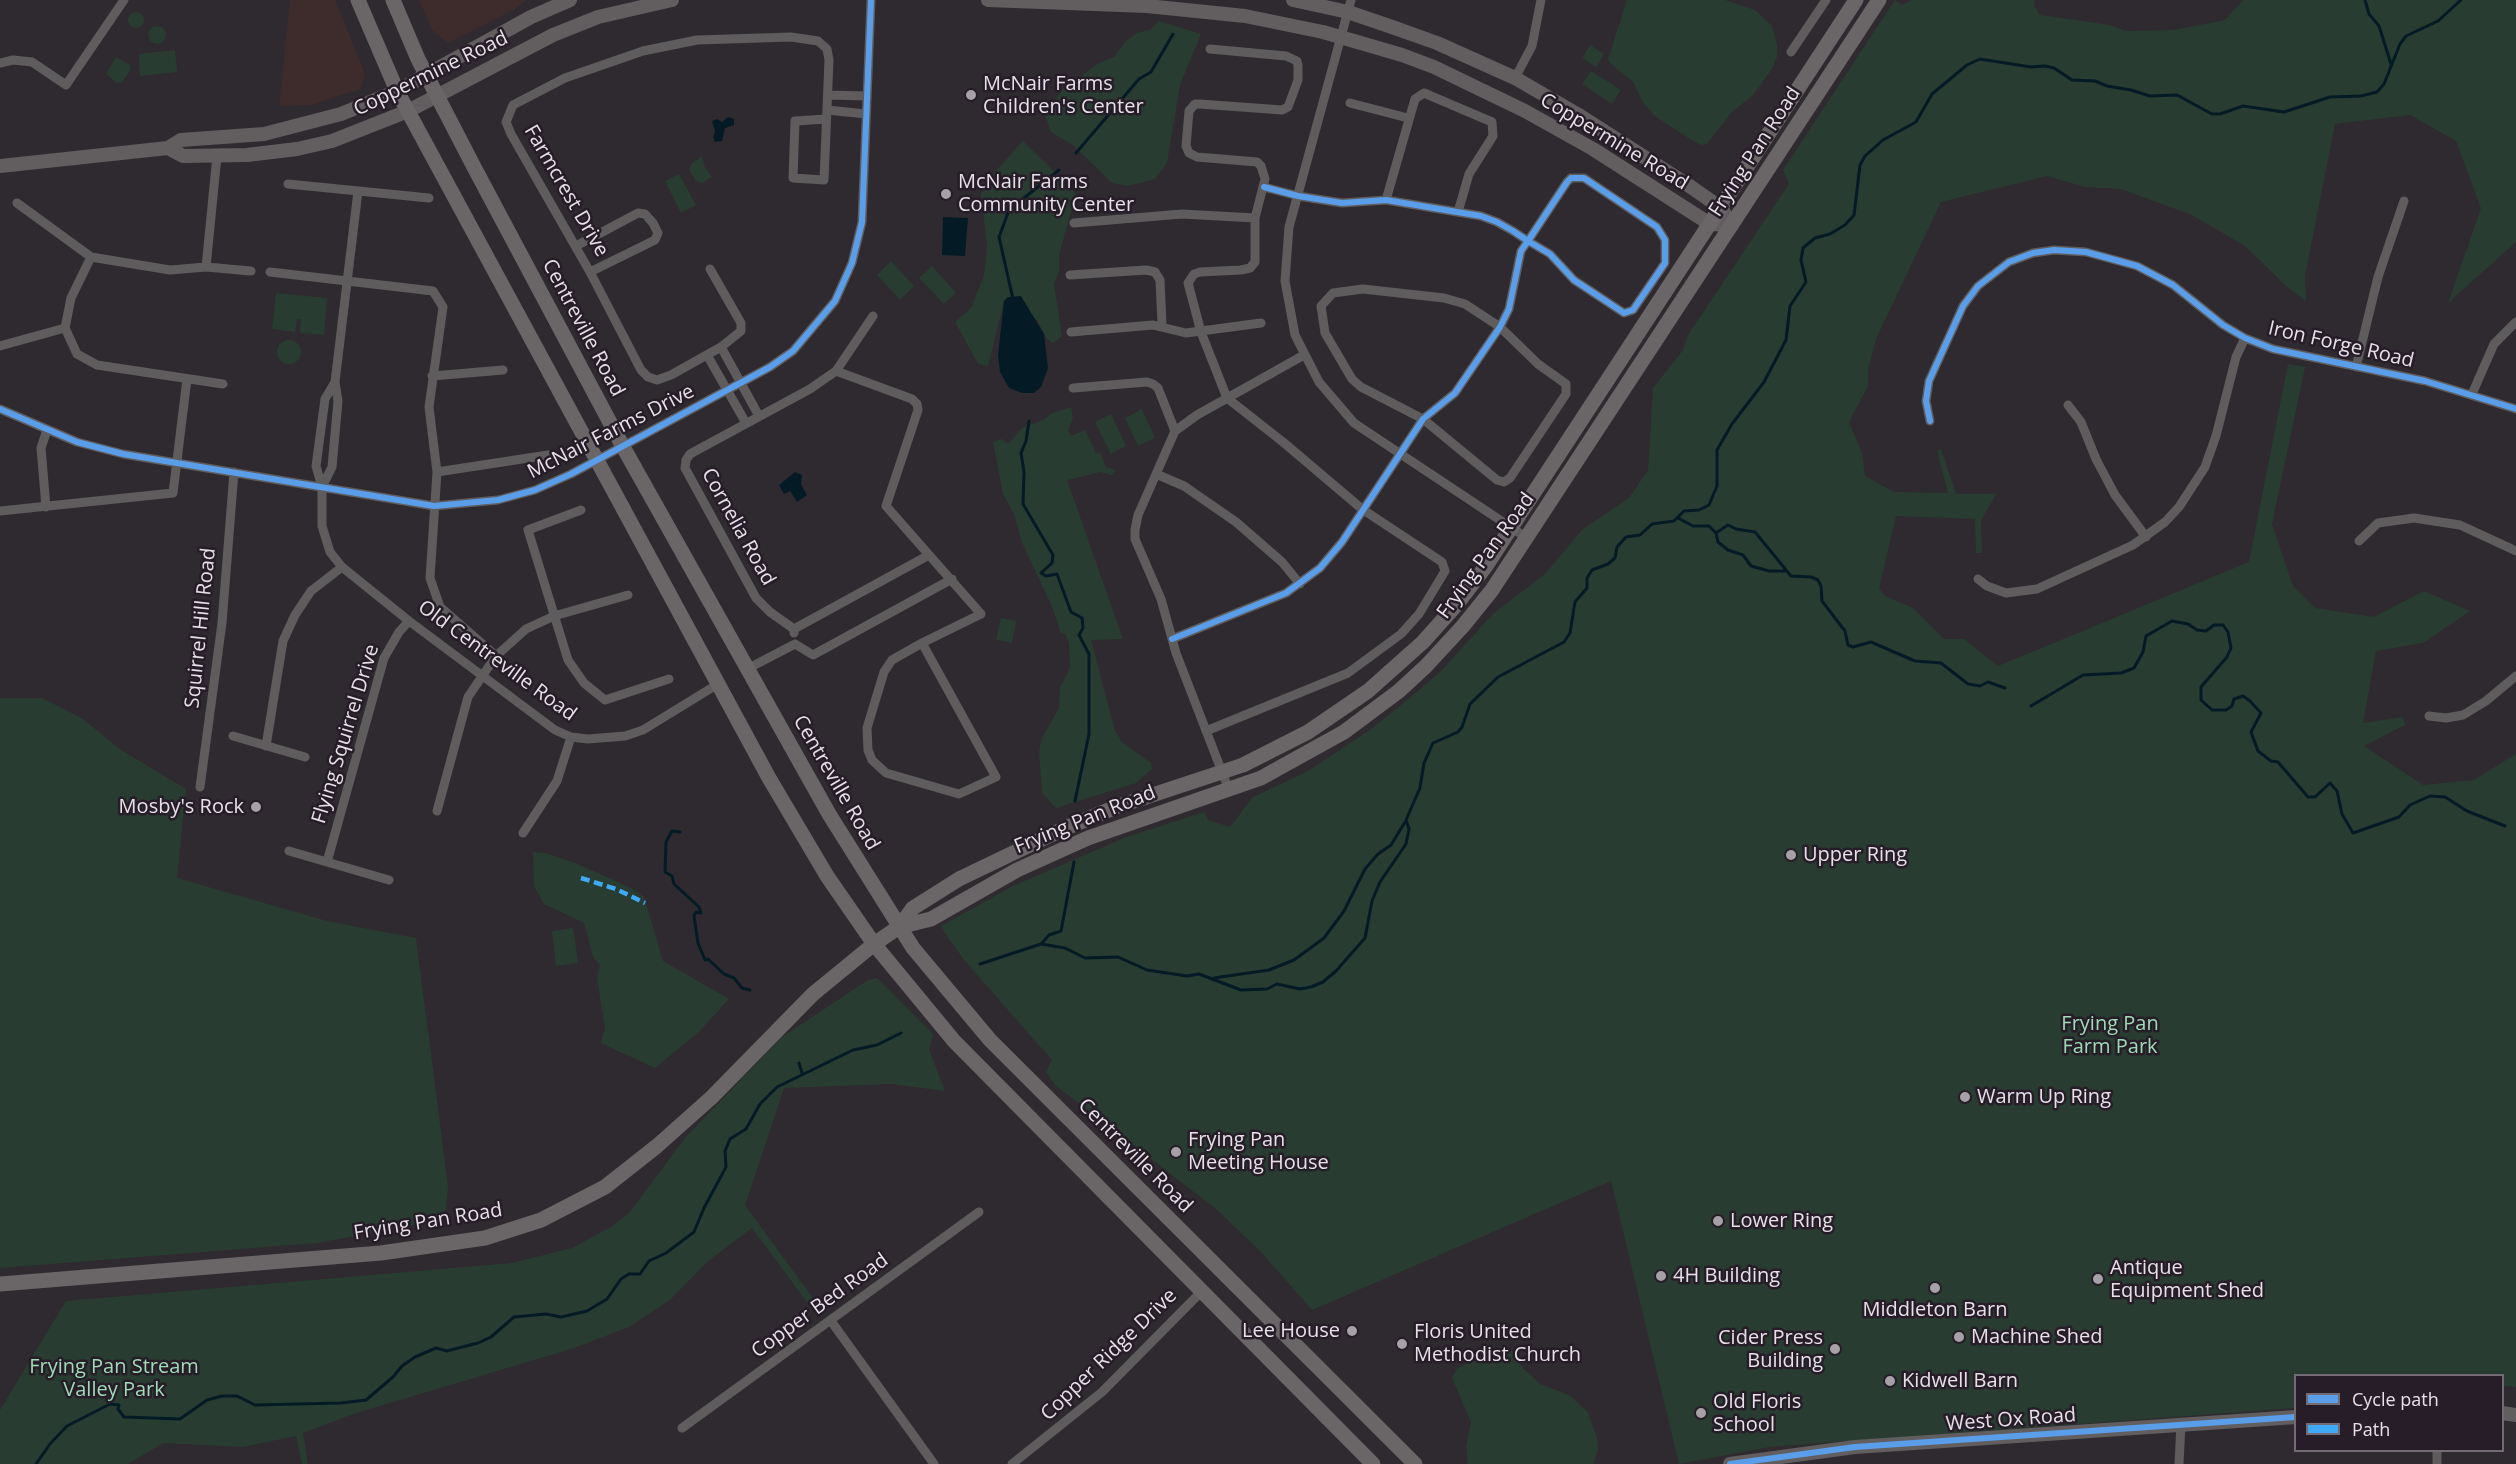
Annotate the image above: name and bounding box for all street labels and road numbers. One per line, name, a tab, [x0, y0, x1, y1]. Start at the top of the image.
street label: Coppermine Road	[350, 26, 512, 122]
street label: Frying Pan Road	[1704, 82, 1806, 222]
street label: Coppermine Road	[1536, 88, 1692, 196]
street label: Farmcrest Drive	[519, 121, 613, 261]
street label: Centreville Road	[537, 255, 629, 401]
street label: Iron Forge Road	[2266, 317, 2416, 373]
street label: McNair Farms Drive	[524, 380, 698, 484]
street label: Cornelia Road	[696, 464, 780, 590]
street label: Frying Pan Road	[1432, 488, 1540, 624]
street label: Squirrel Hill Road	[181, 547, 221, 709]
street label: Old Centreville Road	[413, 595, 581, 727]
street label: Flying Squirrel Drive	[307, 642, 385, 826]
street label: Centreville Road	[788, 711, 884, 855]
street label: Frying Pan Road	[1011, 781, 1159, 859]
street label: Centreville Road	[1073, 1094, 1197, 1218]
street label: Frying Pan Road	[352, 1198, 504, 1246]
street label: Copper Bed Road	[747, 1248, 893, 1364]
street label: Copper Ridge Drive	[1036, 1284, 1182, 1426]
street label: West Ox Road	[1945, 1403, 2077, 1437]

